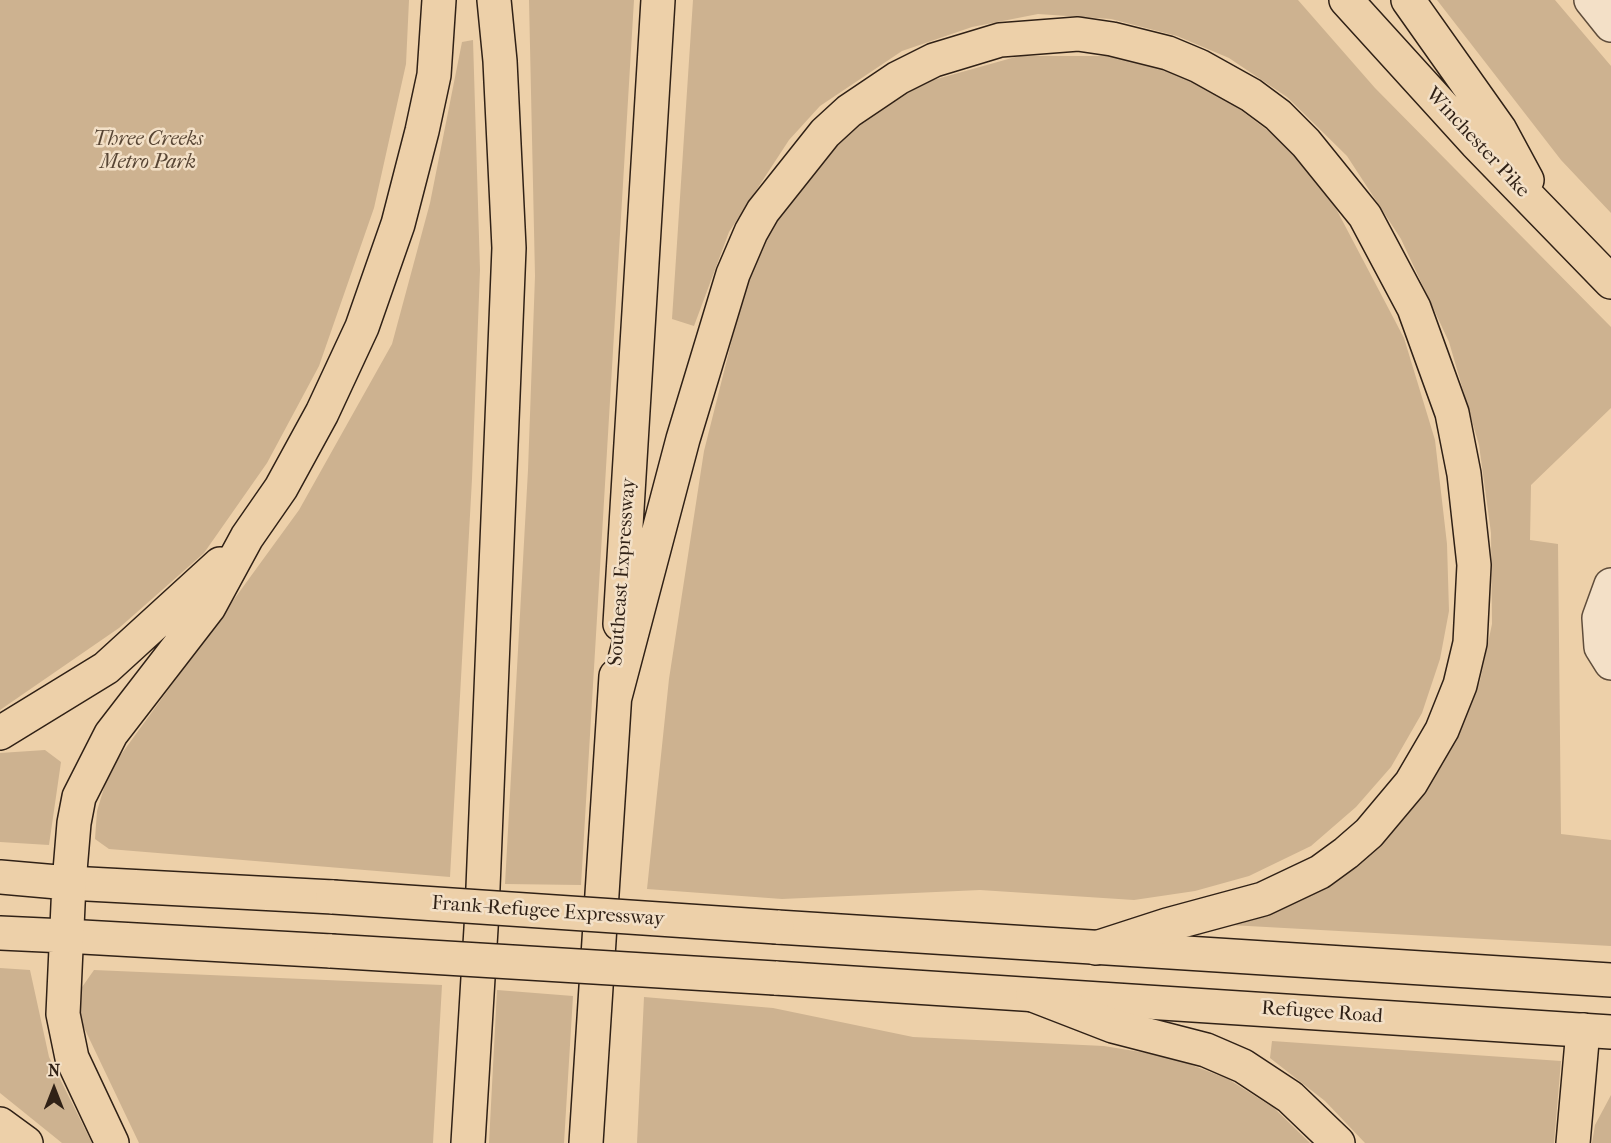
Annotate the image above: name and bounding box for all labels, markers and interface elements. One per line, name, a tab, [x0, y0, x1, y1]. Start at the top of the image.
street label: Winchester Pike	[1420, 83, 1534, 203]
park label: Three Creeks Metro Park	[93, 128, 203, 175]
street label: Southeast Expressway	[604, 477, 642, 667]
street label: Frank-Refugee Expressway	[431, 892, 665, 932]
street label: Refugee Road	[1261, 997, 1383, 1029]
north arrow	[24, 1059, 84, 1119]
text: N	[48, 1061, 60, 1080]

